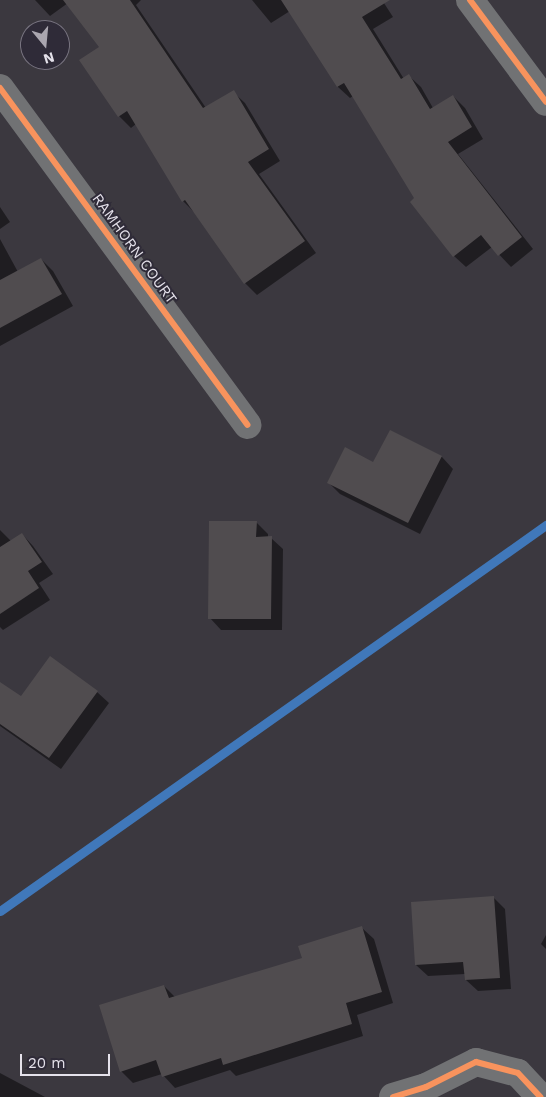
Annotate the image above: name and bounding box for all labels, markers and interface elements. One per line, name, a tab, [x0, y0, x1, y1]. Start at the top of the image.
north arrow	[20, 20, 70, 70]
text: N	[42, 49, 56, 68]
street label: RAMHORN COURT	[88, 190, 180, 308]
scale bar	[22, 1044, 112, 1076]
text: 20 m	[28, 1054, 66, 1072]

